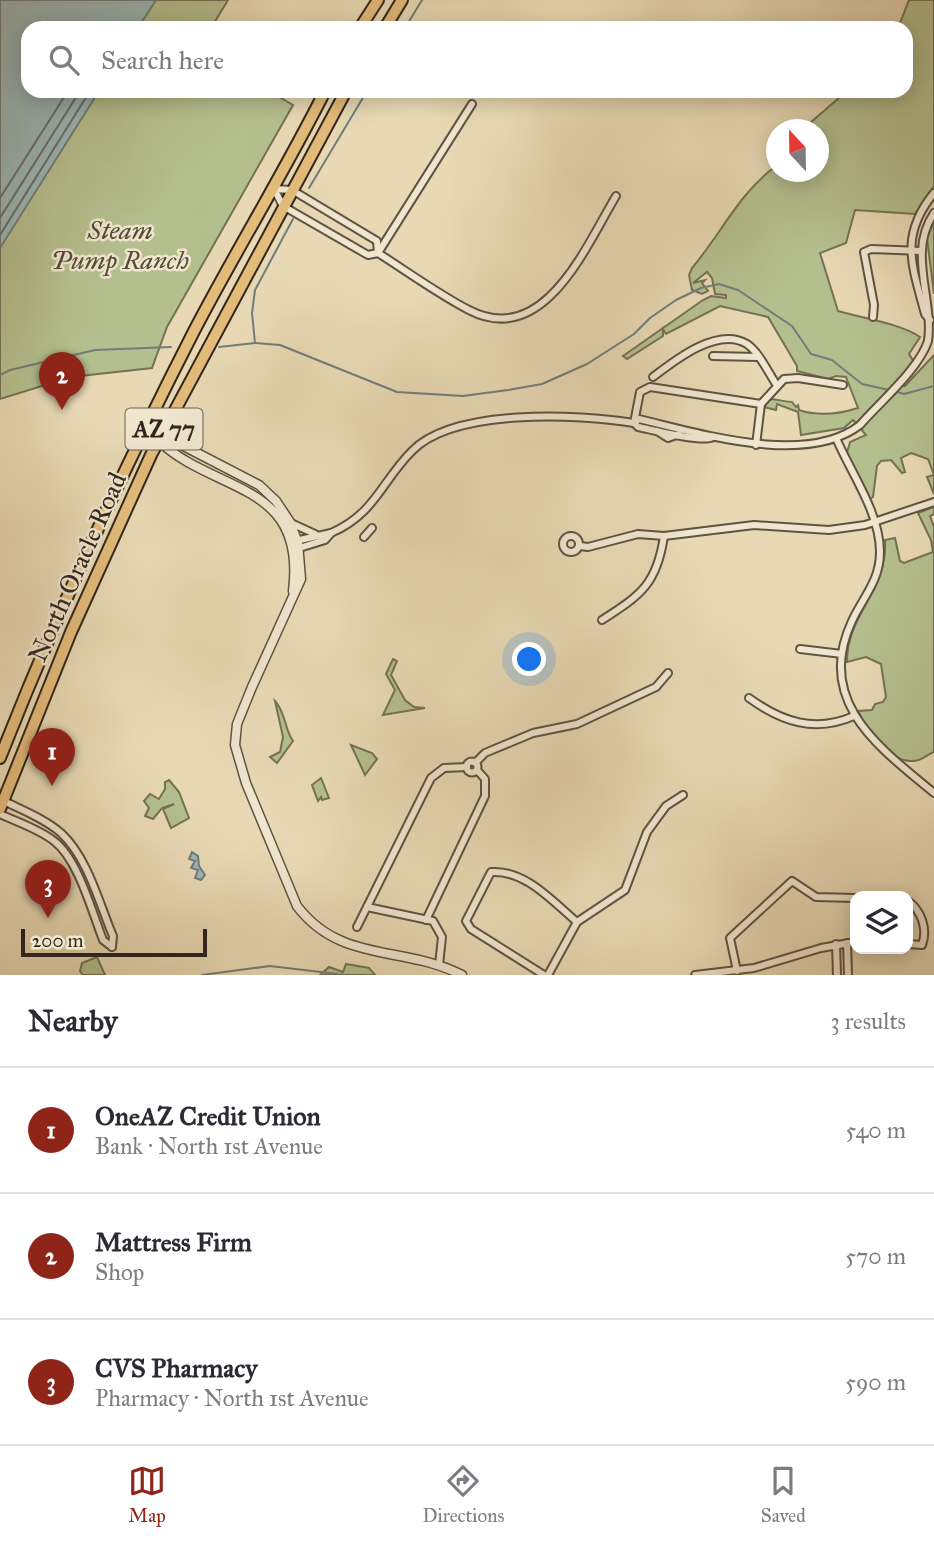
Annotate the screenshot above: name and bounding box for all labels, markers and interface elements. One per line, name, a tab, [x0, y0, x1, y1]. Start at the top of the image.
search box	[21, 21, 913, 98]
icon: search	[45, 41, 83, 79]
text: Search here	[101, 44, 224, 76]
north arrow	[766, 119, 829, 182]
park label: Steam Pump Ranch	[51, 214, 189, 277]
pin: 2	[39, 352, 85, 410]
road number: AZ 77	[125, 408, 202, 449]
street label: North Oracle Road	[21, 467, 133, 667]
your location	[512, 642, 546, 676]
pin: 1	[29, 728, 75, 786]
pin: 3	[25, 860, 71, 918]
map controls	[850, 891, 913, 954]
button: layers	[850, 891, 913, 954]
scale bar	[21, 926, 206, 958]
text: 200 m	[32, 929, 84, 952]
text: Nearby	[28, 1003, 118, 1039]
text: 3 results	[830, 1007, 906, 1035]
text: OneAZ Credit Union	[95, 1100, 321, 1132]
text: 1	[46, 1116, 56, 1144]
text: 540 m	[845, 1116, 906, 1144]
text: Bank · North 1st Avenue	[95, 1132, 323, 1160]
text: Mattress Firm	[95, 1226, 252, 1258]
text: 2	[45, 1242, 57, 1270]
text: 570 m	[845, 1242, 906, 1270]
text: Shop	[95, 1258, 144, 1286]
text: CVS Pharmacy	[95, 1352, 257, 1384]
text: 3	[46, 1368, 56, 1396]
text: 590 m	[845, 1368, 906, 1396]
text: Pharmacy · North 1st Avenue	[95, 1384, 369, 1412]
tab: Map	[128, 1462, 166, 1527]
tab: Directions	[422, 1462, 504, 1527]
tab: Saved	[761, 1462, 806, 1527]

